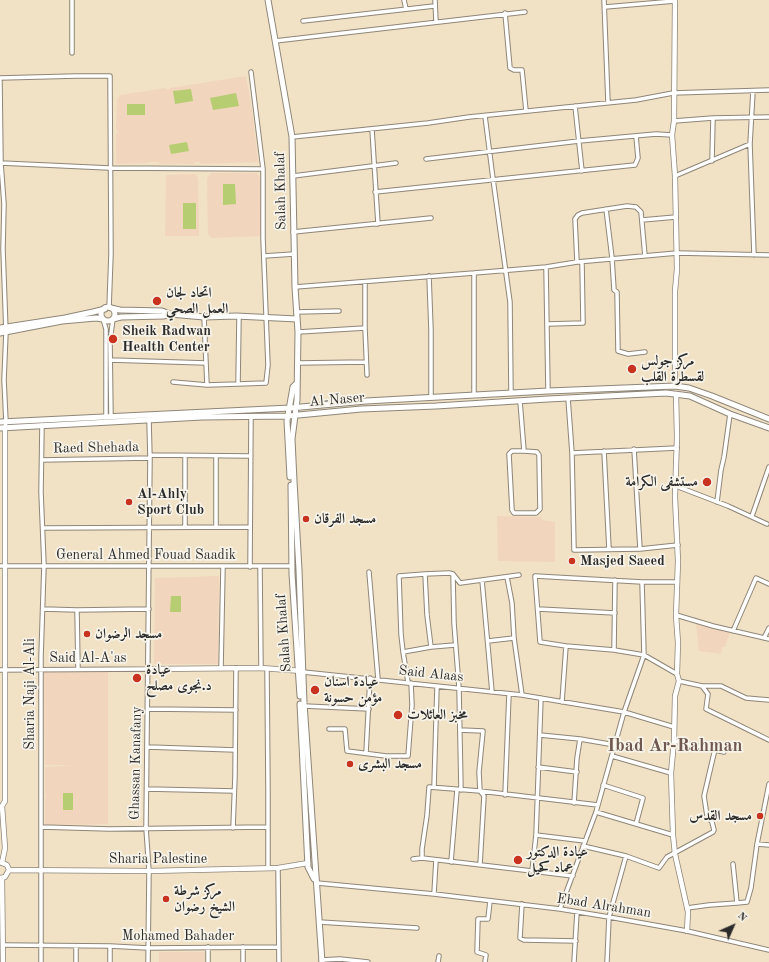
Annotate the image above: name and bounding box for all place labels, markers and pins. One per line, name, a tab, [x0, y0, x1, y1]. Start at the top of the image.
place label: اتحاد لجان العمل الصحي	[166, 285, 228, 318]
marker: اتحاد لجان العمل الصحي	[151, 295, 163, 307]
place label: Sheik Radwan Health Center	[122, 323, 211, 356]
marker: Sheik Radwan Health Center	[107, 333, 119, 345]
place label: مركز جولس لقسطرة القلب	[641, 353, 704, 386]
marker: مركز جولس لقسطرة القلب	[626, 363, 638, 375]
place label: مستشفى الكرامة	[626, 474, 698, 490]
marker: مستشفى الكرامة	[701, 476, 713, 488]
place label: Al-Ahly Sport Club	[137, 486, 204, 518]
marker: Al-Ahly Sport Club	[124, 497, 134, 507]
place label: مسجد الفرقان	[314, 511, 376, 527]
marker: مسجد الفرقان	[301, 514, 311, 524]
place label: Masjed Saeed	[580, 553, 665, 569]
marker: Masjed Saeed	[567, 556, 577, 566]
place label: مسجد الرضوان	[95, 626, 162, 642]
marker: مسجد الرضوان	[82, 629, 92, 639]
place label: عيادة د.نجوى مصلح	[146, 662, 212, 694]
marker: عيادة د.نجوى مصلح	[131, 672, 143, 684]
place label: عيادة اسنان مؤمن حسونة	[324, 674, 382, 706]
marker: عيادة اسنان مؤمن حسونة	[309, 684, 321, 696]
place label: مخبز العائلات	[407, 707, 467, 723]
marker: مخبز العائلات	[392, 709, 404, 721]
place label: مسجد البشرى	[358, 756, 422, 772]
marker: مسجد البشرى	[345, 759, 355, 769]
place label: مسجد القدس	[689, 808, 752, 824]
marker: مسجد القدس	[755, 811, 765, 821]
place label: عيادة الدكتور عماد كحيل	[527, 844, 588, 876]
marker: عيادة الدكتور عماد كحيل	[512, 854, 524, 866]
place label: مركز شرطة الشيخ رضوان	[174, 883, 235, 916]
marker: مركز شرطة الشيخ رضوان	[161, 894, 171, 904]

